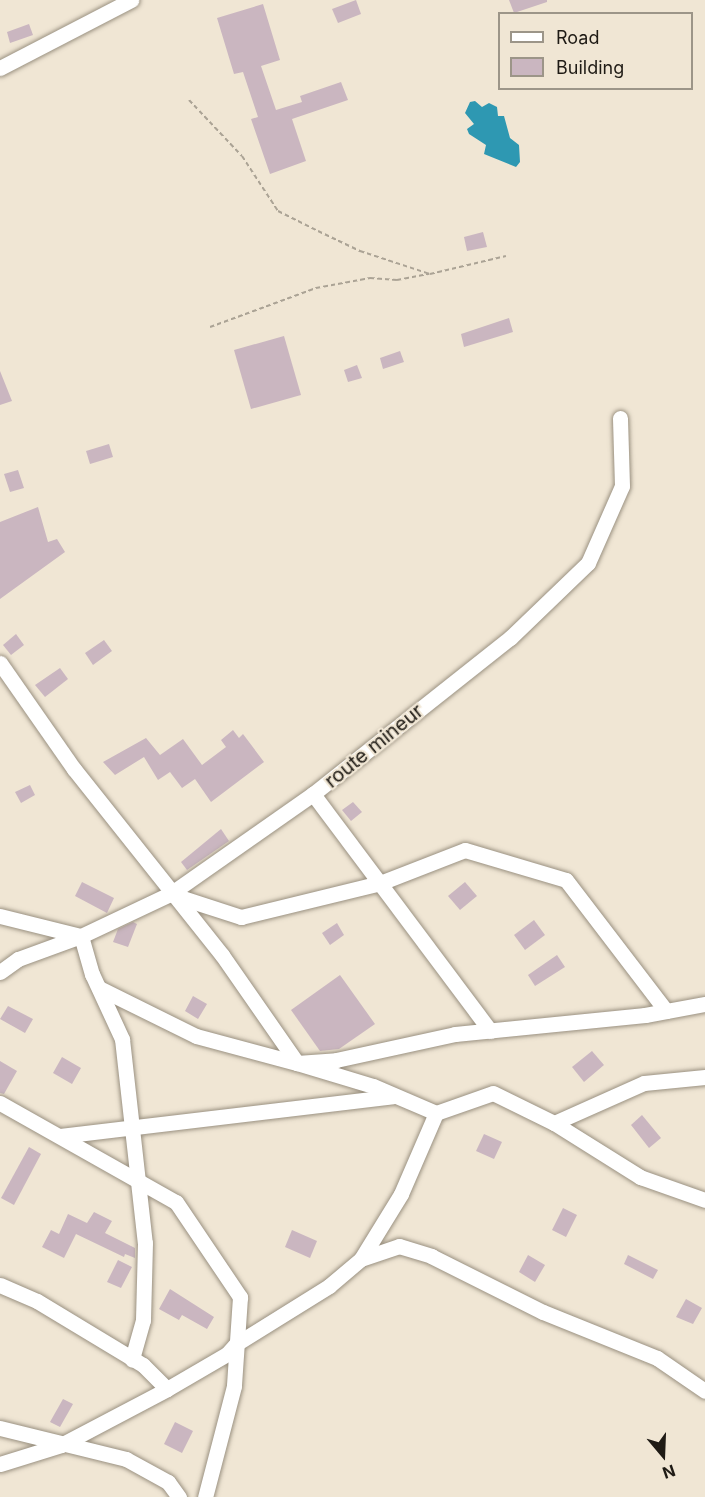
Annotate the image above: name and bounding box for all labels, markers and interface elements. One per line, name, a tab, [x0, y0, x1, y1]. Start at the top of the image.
legend	[498, 12, 693, 90]
text: Road	[556, 27, 599, 48]
text: Building	[556, 57, 624, 78]
street label: route mineur	[320, 699, 428, 793]
north arrow	[633, 1425, 693, 1485]
text: N	[660, 1461, 678, 1483]

